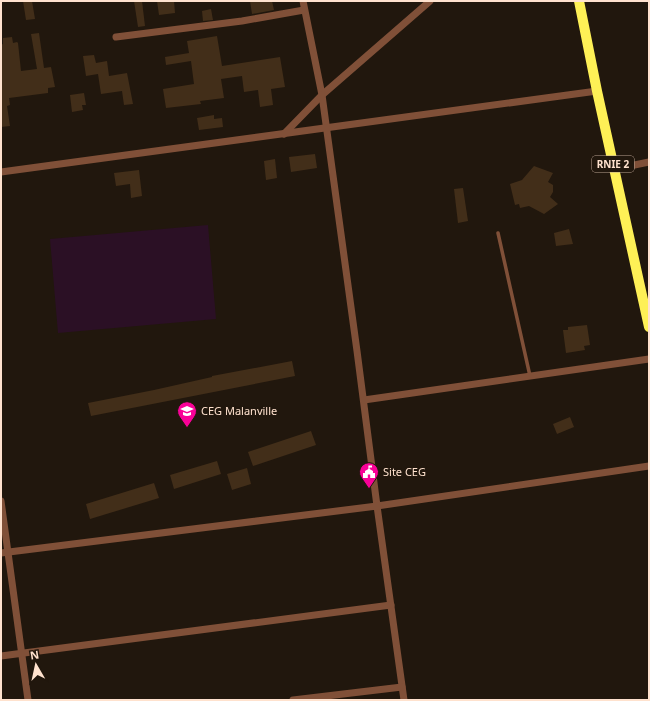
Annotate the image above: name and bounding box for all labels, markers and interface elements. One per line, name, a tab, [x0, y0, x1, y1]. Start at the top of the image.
road number: RNIE 2	[592, 156, 634, 172]
school or university icon: CEG Malanville	[176, 400, 198, 428]
place label: CEG Malanville	[201, 403, 277, 418]
public building icon: Site CEG	[358, 461, 380, 489]
place label: Site CEG	[383, 464, 426, 479]
north arrow	[16, 645, 56, 685]
text: N	[29, 647, 40, 663]

